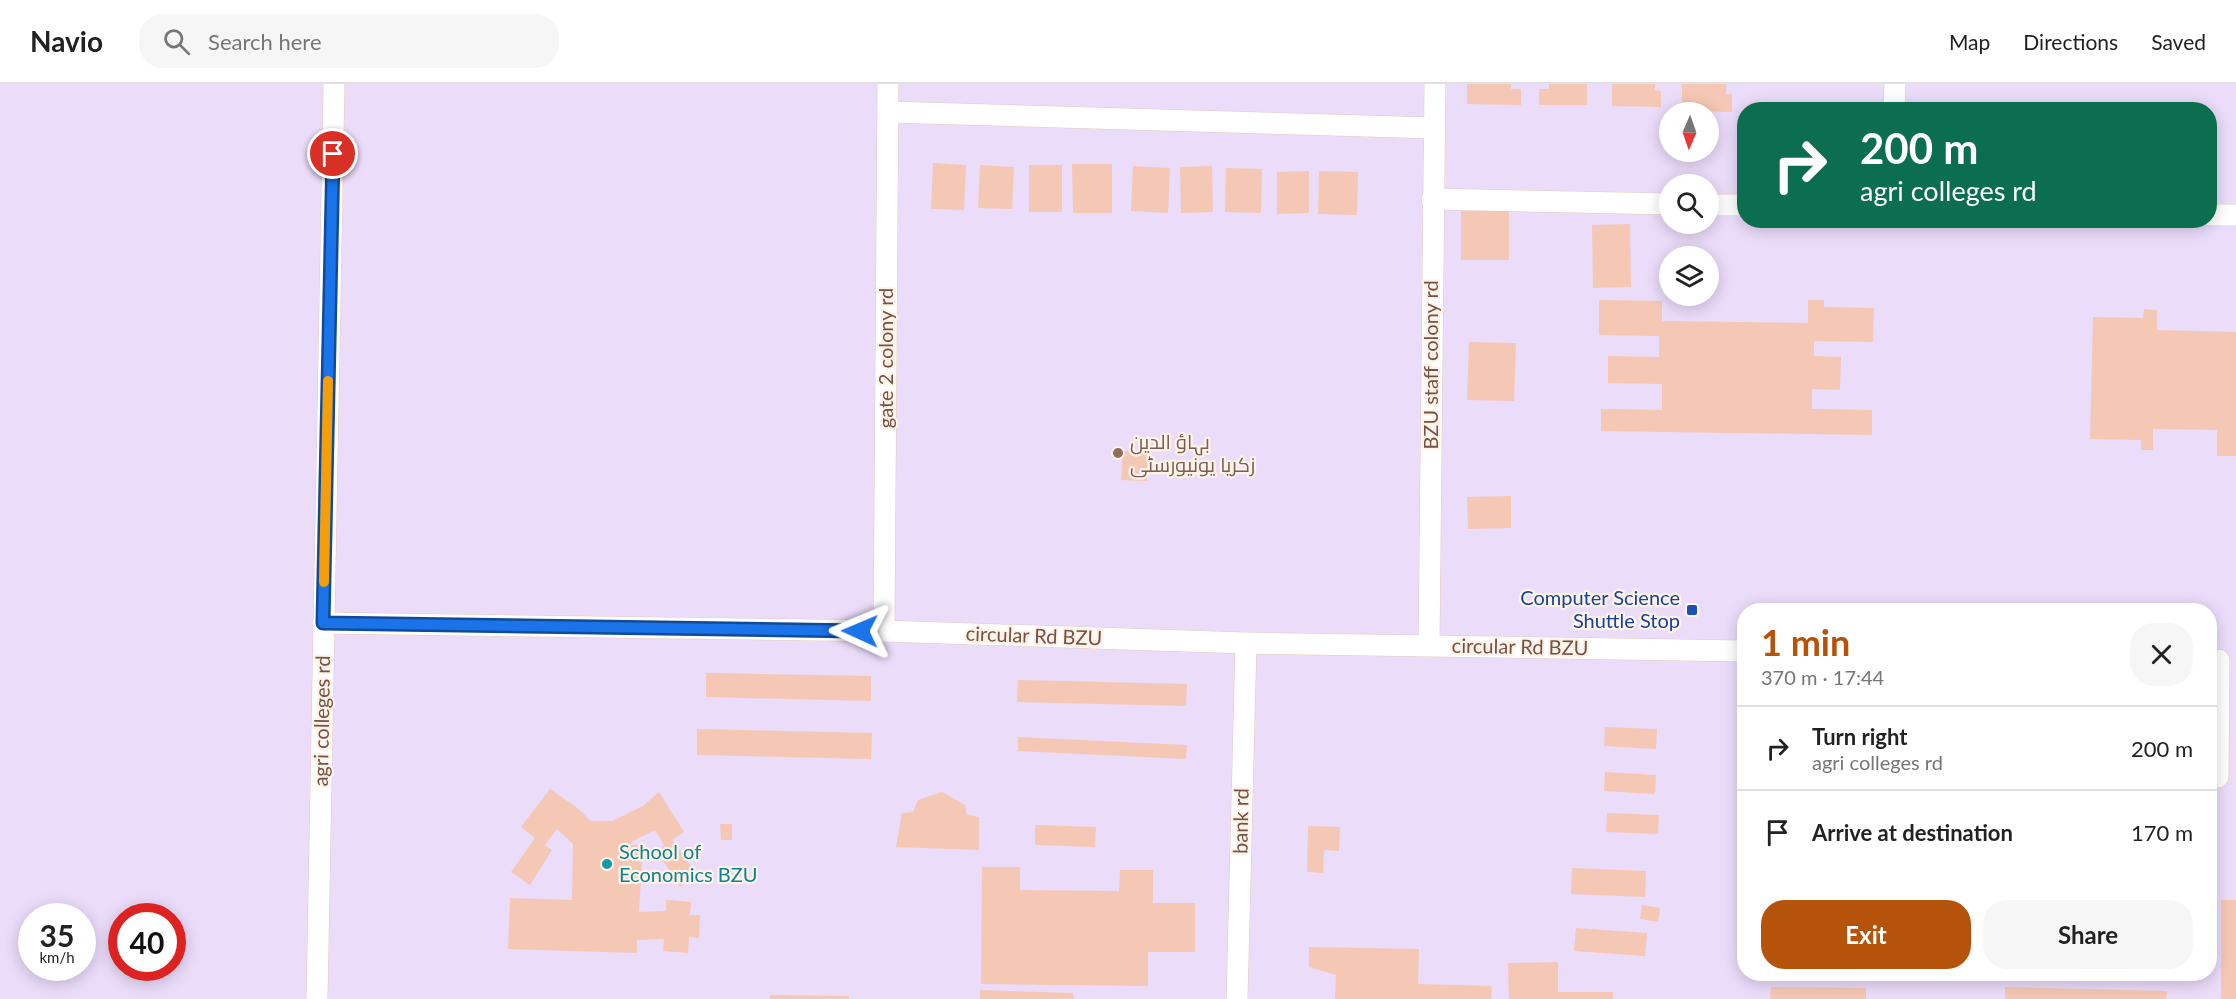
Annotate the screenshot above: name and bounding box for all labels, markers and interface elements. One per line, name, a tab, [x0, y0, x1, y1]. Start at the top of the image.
search box	[139, 14, 559, 68]
text: Navio	[30, 24, 103, 58]
icon: search	[160, 25, 193, 58]
text: Search here	[208, 28, 322, 55]
text: Map	[1949, 29, 1990, 54]
text: Directions	[2023, 29, 2118, 54]
text: Saved	[2151, 29, 2206, 54]
north arrow	[1659, 102, 1719, 162]
map controls	[1659, 102, 1719, 306]
text: 200 m	[1860, 123, 1978, 173]
icon: right	[1761, 126, 1839, 204]
pin	[307, 128, 358, 179]
icon: arrive	[316, 137, 349, 170]
button: search	[1659, 174, 1719, 234]
text: agri colleges rd	[1860, 174, 2037, 207]
button: layers	[1659, 246, 1719, 306]
street label: BZU staff colony rd	[1418, 280, 1442, 450]
street label: gate 2 colony rd	[873, 288, 897, 428]
place label: بہاؤ الدین زکریا یونیورسٹی	[1130, 429, 1255, 478]
marker: بہاؤ الدین زکریا یونیورسٹی	[1111, 446, 1125, 460]
place label: Computer Science Shuttle Stop	[1520, 585, 1680, 632]
position arrow	[828, 599, 892, 663]
marker: Computer Science Shuttle Stop	[1685, 603, 1699, 617]
text: 1 min	[1761, 620, 1850, 664]
street label: circular Rd BZU	[965, 621, 1103, 649]
button: close	[2130, 623, 2193, 686]
street label: circular Rd BZU	[1452, 633, 1589, 659]
street label: agri colleges rd	[308, 655, 334, 787]
text: 370 m · 17:44	[1761, 665, 1884, 689]
text: Turn right	[1812, 723, 1907, 750]
icon: right	[1761, 732, 1794, 765]
text: 200 m	[2131, 735, 2193, 762]
text: agri colleges rd	[1812, 750, 1943, 774]
street label: bank rd	[1227, 788, 1253, 854]
icon: arrive	[1761, 816, 1794, 849]
text: Arrive at destination	[1812, 819, 2013, 846]
text: 170 m	[2131, 819, 2193, 846]
place label: School of Economics BZU	[619, 839, 758, 886]
marker: School of Economics BZU	[600, 857, 614, 871]
button: Exit	[1761, 900, 1971, 969]
button: Share	[1983, 900, 2193, 969]
speed limit sign: 40	[108, 903, 186, 981]
text: 35	[40, 917, 74, 953]
text: km/h	[39, 948, 75, 966]

